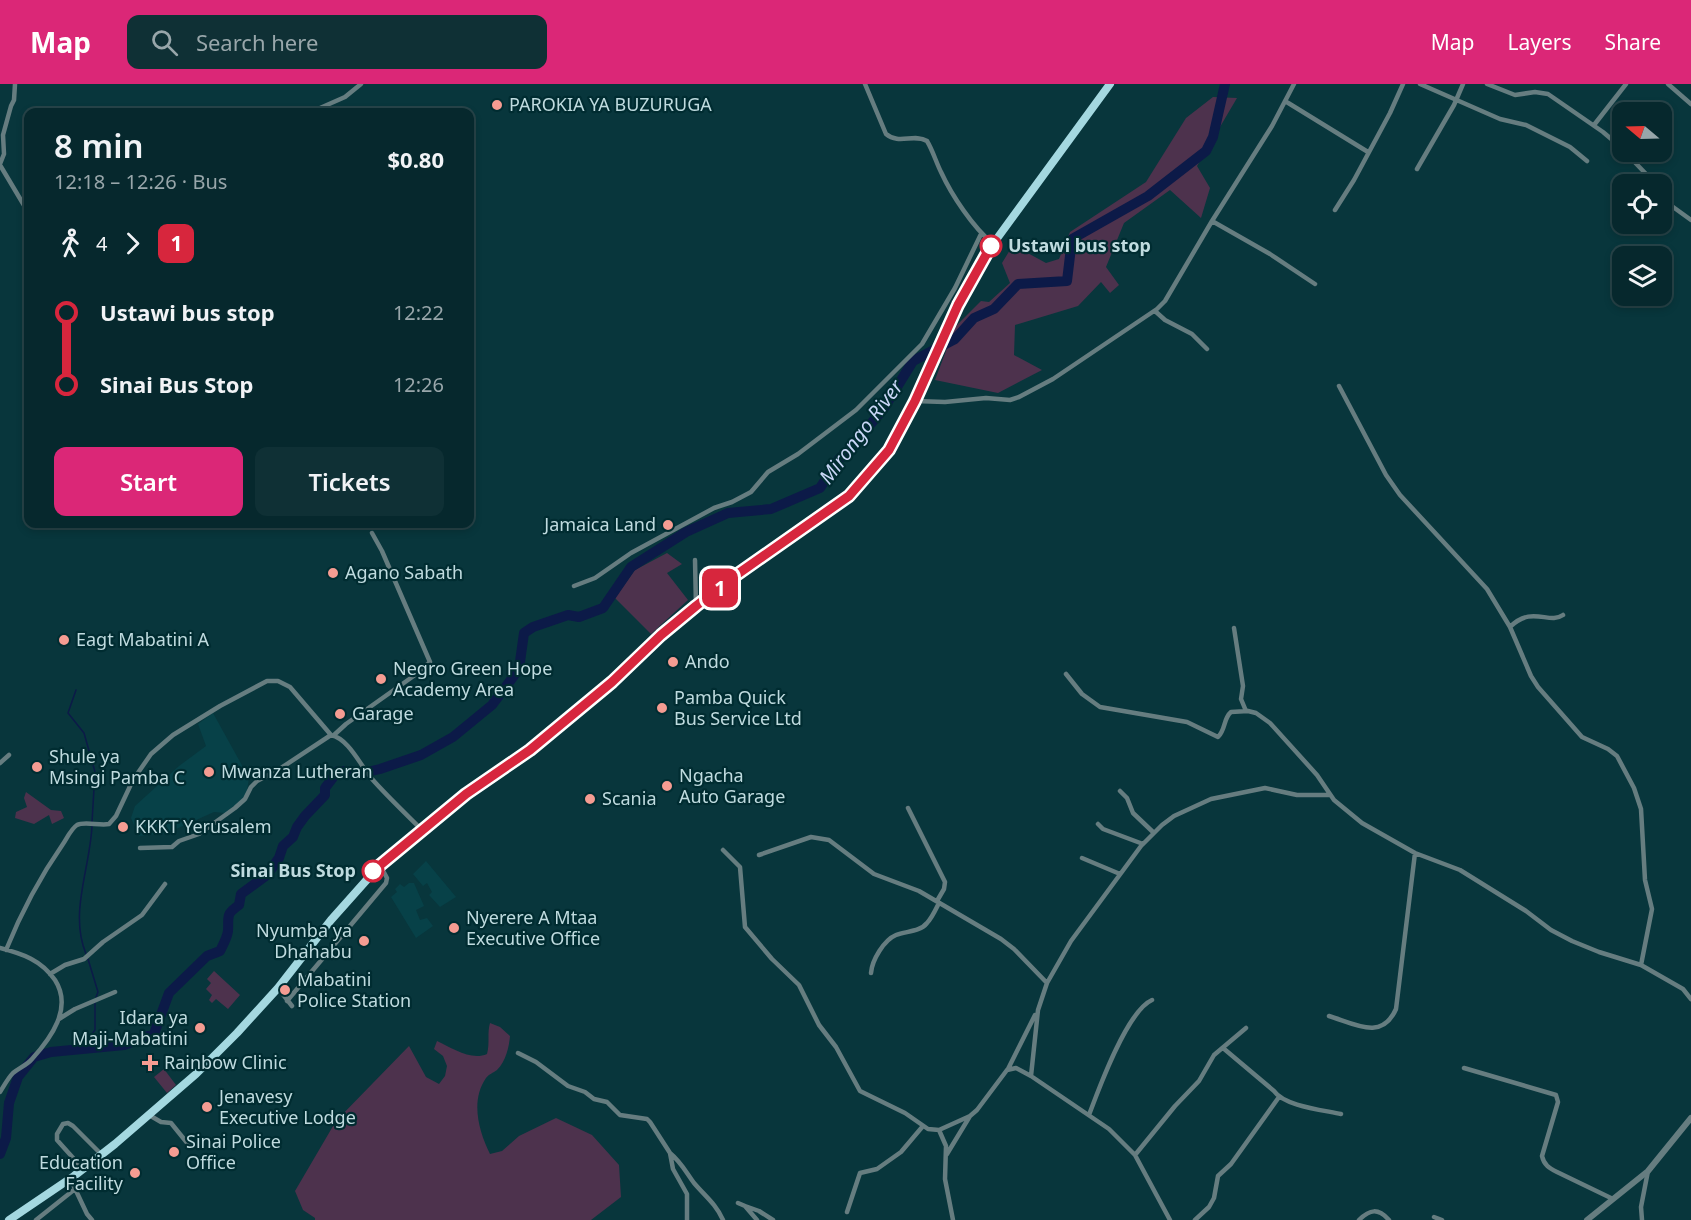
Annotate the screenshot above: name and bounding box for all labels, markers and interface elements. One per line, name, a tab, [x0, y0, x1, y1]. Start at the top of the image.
search box	[127, 15, 547, 69]
text: Map	[30, 23, 91, 61]
icon: search	[148, 26, 181, 59]
text: Search here	[196, 27, 318, 57]
text: Map	[1431, 28, 1475, 56]
text: Layers	[1508, 28, 1572, 56]
text: Share	[1605, 28, 1661, 56]
place label: PAROKIA YA BUZURUGA	[509, 92, 712, 116]
marker: PAROKIA YA BUZURUGA	[490, 98, 504, 112]
north arrow	[1612, 102, 1672, 162]
map controls	[1612, 102, 1672, 306]
text: 8 min	[54, 123, 144, 168]
text: $0.80	[387, 144, 444, 174]
text: 12:18 – 12:26 · Bus	[54, 168, 227, 195]
button: locate	[1612, 174, 1672, 234]
icon: walk	[54, 227, 87, 260]
icon: forward	[116, 227, 149, 260]
text: 1	[170, 229, 182, 257]
text: 4	[96, 230, 107, 257]
place label: Ustawi bus stop	[1008, 233, 1151, 257]
marker: Ustawi bus stop	[980, 235, 1002, 257]
button: layers	[1612, 246, 1672, 306]
text: Ustawi bus stop	[100, 297, 275, 327]
text: 12:22	[393, 299, 444, 326]
text: Sinai Bus Stop	[100, 369, 254, 399]
text: 12:26	[393, 371, 444, 398]
water label: Mirongo River	[812, 373, 909, 489]
button: Start	[54, 447, 243, 516]
button: Tickets	[255, 447, 444, 516]
place label: Jamaica Land	[542, 512, 656, 536]
marker: Jamaica Land	[661, 518, 675, 532]
place label: Agano Sabath	[345, 560, 463, 584]
marker: Agano Sabath	[326, 566, 340, 580]
line badge: 1	[700, 568, 740, 608]
text: 1	[714, 574, 726, 602]
place label: Eagt Mabatini A	[76, 627, 210, 651]
marker: Eagt Mabatini A	[57, 633, 71, 647]
place label: Ando	[685, 649, 730, 673]
marker: Ando	[666, 655, 680, 669]
place label: Negro Green Hope Academy Area	[393, 656, 552, 701]
marker: Negro Green Hope Academy Area	[374, 672, 388, 686]
place label: Pamba Quick Bus Service Ltd	[674, 685, 802, 730]
place label: Garage	[352, 701, 414, 725]
marker: Pamba Quick Bus Service Ltd	[655, 701, 669, 715]
marker: Garage	[333, 707, 347, 721]
place label: Shule ya Msingi Pamba C	[49, 744, 185, 789]
place label: Mwanza Lutheran	[221, 759, 373, 783]
marker: Shule ya Msingi Pamba C	[30, 760, 44, 774]
place label: Ngacha Auto Garage	[679, 763, 785, 808]
marker: Mwanza Lutheran	[202, 765, 216, 779]
marker: Ngacha Auto Garage	[660, 779, 674, 793]
place label: Scania	[602, 786, 657, 810]
marker: Scania	[583, 792, 597, 806]
place label: KKKT Yerusalem	[135, 814, 271, 838]
marker: KKKT Yerusalem	[116, 820, 130, 834]
place label: Sinai Bus Stop	[230, 858, 356, 882]
marker: Sinai Bus Stop	[362, 860, 384, 882]
place label: Nyerere A Mtaa Executive Office	[466, 905, 600, 950]
place label: Nyumba ya Dhahabu	[256, 918, 352, 963]
marker: Nyerere A Mtaa Executive Office	[447, 921, 461, 935]
marker: Nyumba ya Dhahabu	[357, 934, 371, 948]
place label: Mabatini Police Station	[297, 967, 411, 1012]
marker: Mabatini Police Station	[278, 983, 292, 997]
place label: Idara ya Maji-Mabatini	[72, 1005, 188, 1050]
marker: Idara ya Maji-Mabatini	[193, 1021, 207, 1035]
place label: Rainbow Clinic	[164, 1050, 287, 1074]
marker: Rainbow Clinic	[141, 1054, 159, 1072]
place label: Jenavesy Executive Lodge	[217, 1084, 356, 1129]
marker: Jenavesy Executive Lodge	[200, 1100, 214, 1114]
place label: Sinai Police Office	[186, 1129, 281, 1174]
marker: Sinai Police Office	[167, 1145, 181, 1159]
place label: Education Facility	[39, 1150, 124, 1195]
marker: Education Facility	[128, 1166, 142, 1180]

